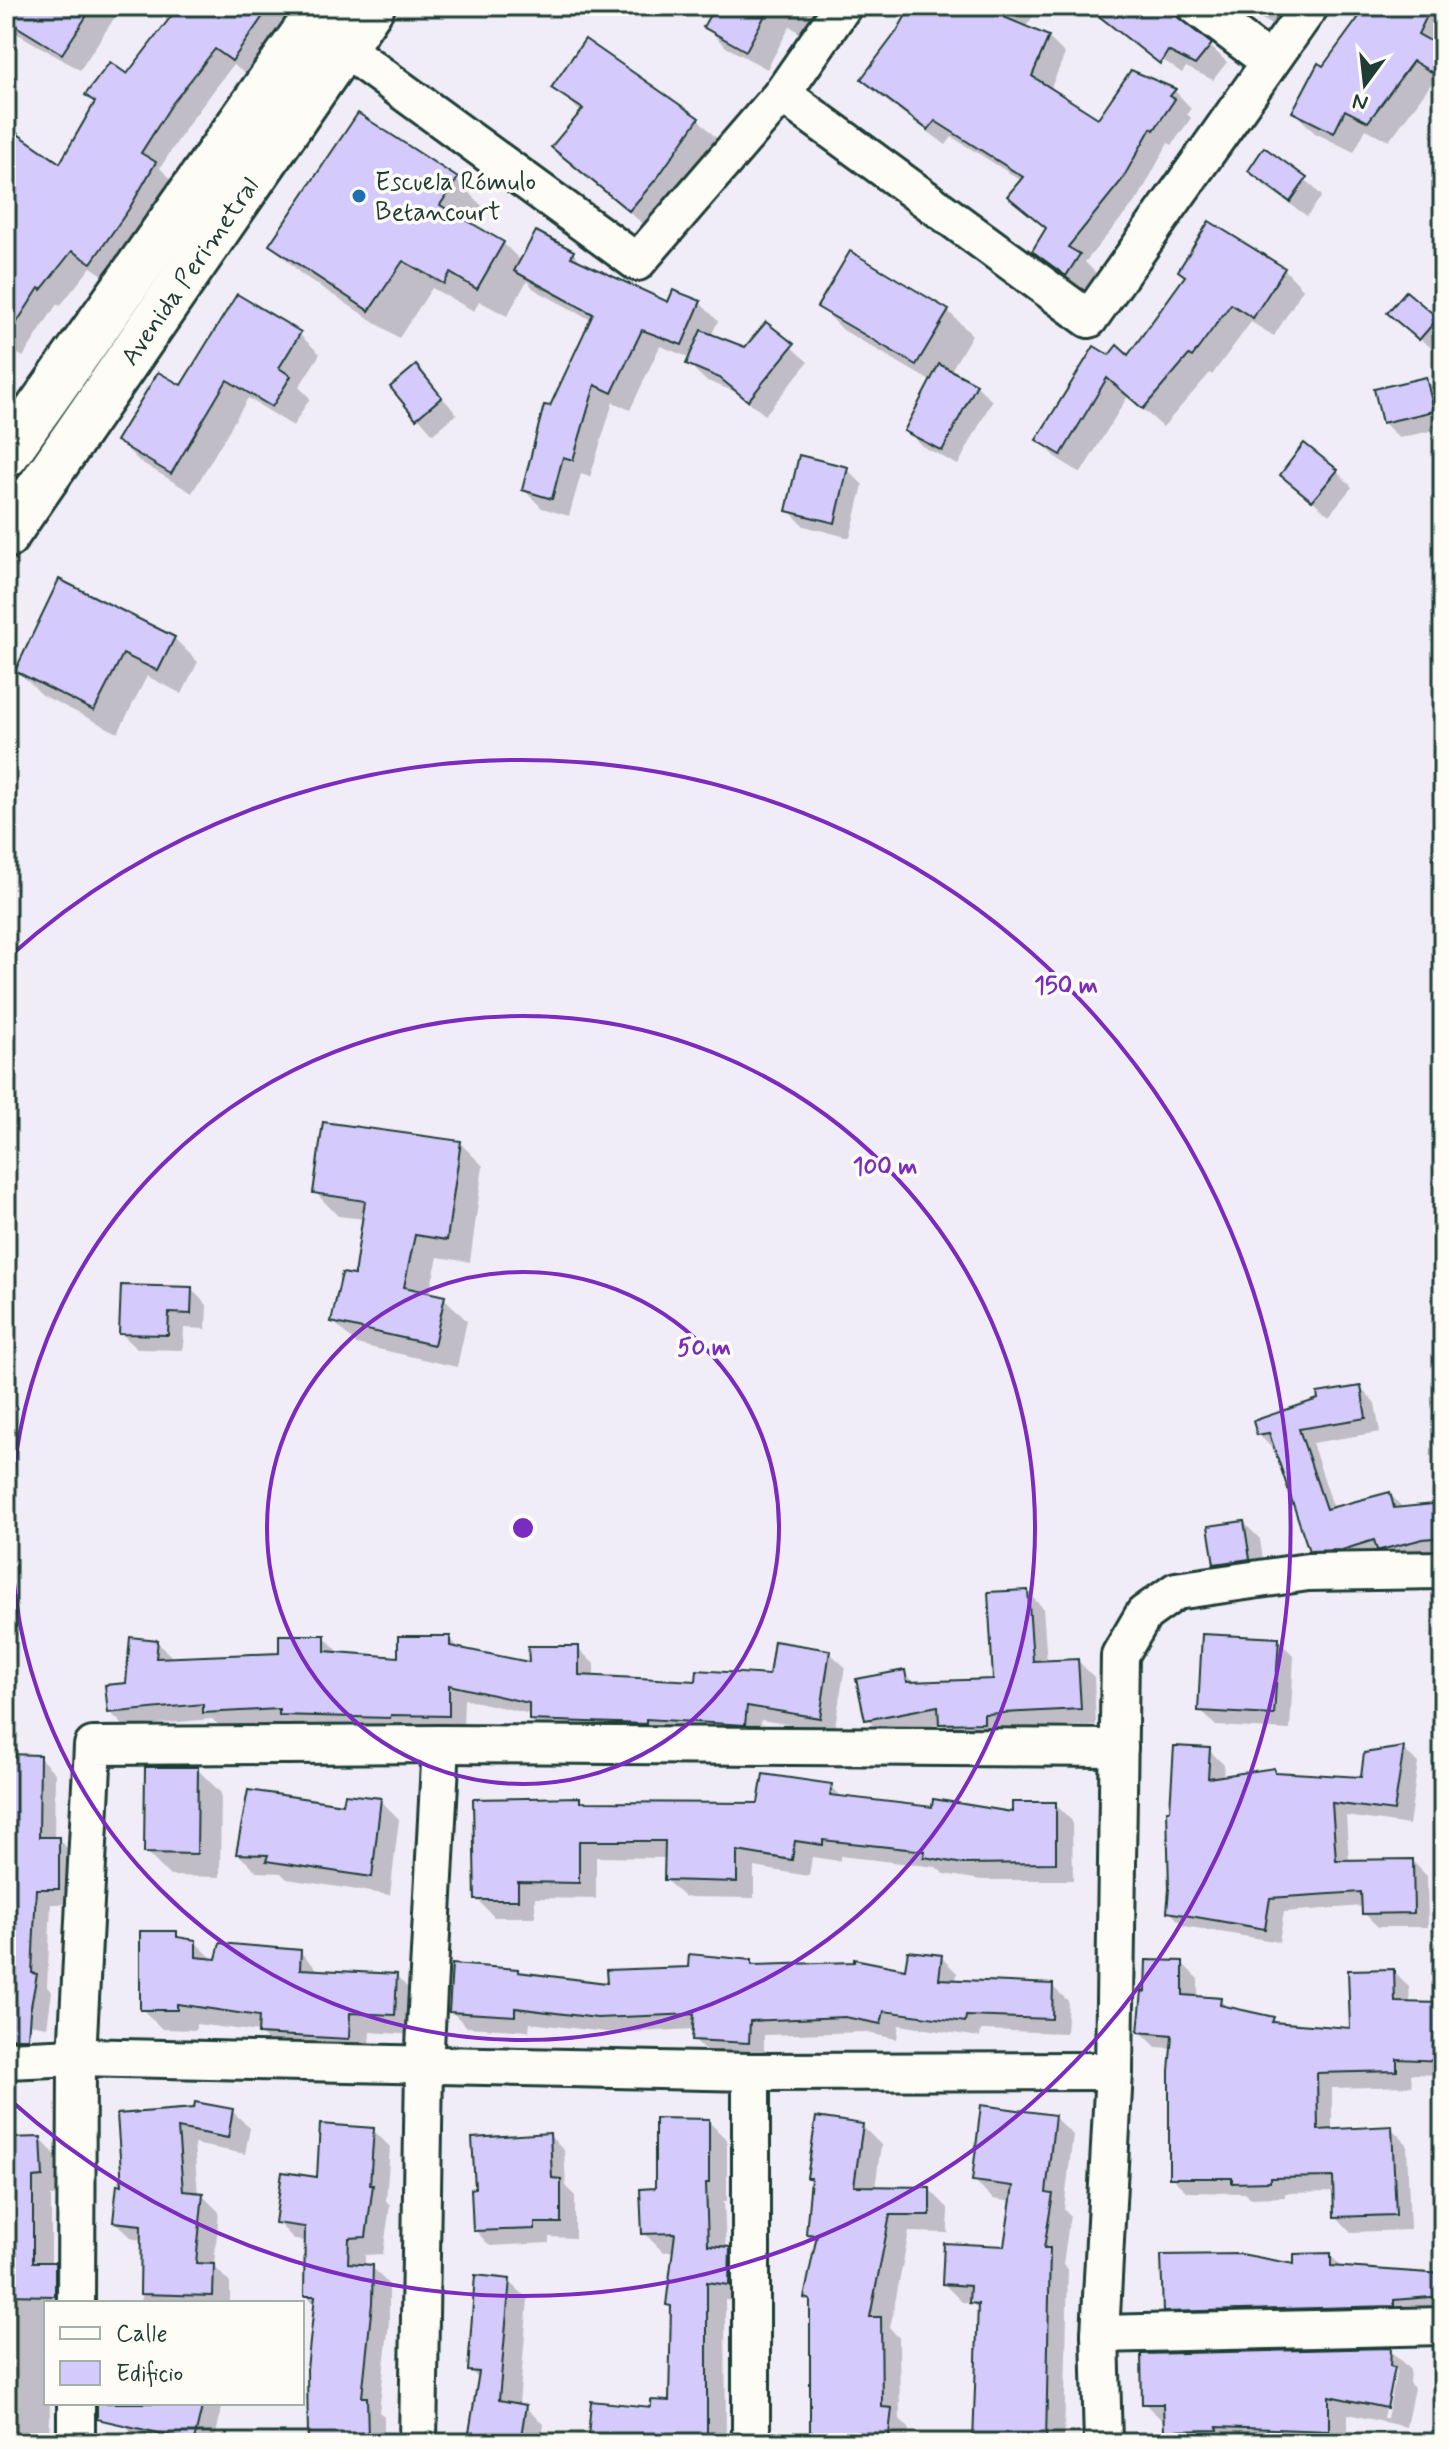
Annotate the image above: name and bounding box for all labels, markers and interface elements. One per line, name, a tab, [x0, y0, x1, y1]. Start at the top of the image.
north arrow	[1325, 44, 1405, 124]
text: N	[1350, 86, 1371, 117]
place label: Escuela Rómulo Betancourt	[375, 166, 536, 230]
street label: Avenida Perimetral	[114, 171, 268, 373]
marker: Escuela Rómulo Betancourt	[350, 187, 368, 205]
text: 150 m	[1034, 971, 1098, 1002]
text: 100 m	[853, 1152, 917, 1183]
text: 50 m	[677, 1333, 731, 1364]
centre of rings	[509, 1514, 537, 1542]
legend	[44, 2301, 304, 2405]
text: Calle	[116, 2319, 168, 2350]
text: Edificio	[116, 2359, 183, 2390]

